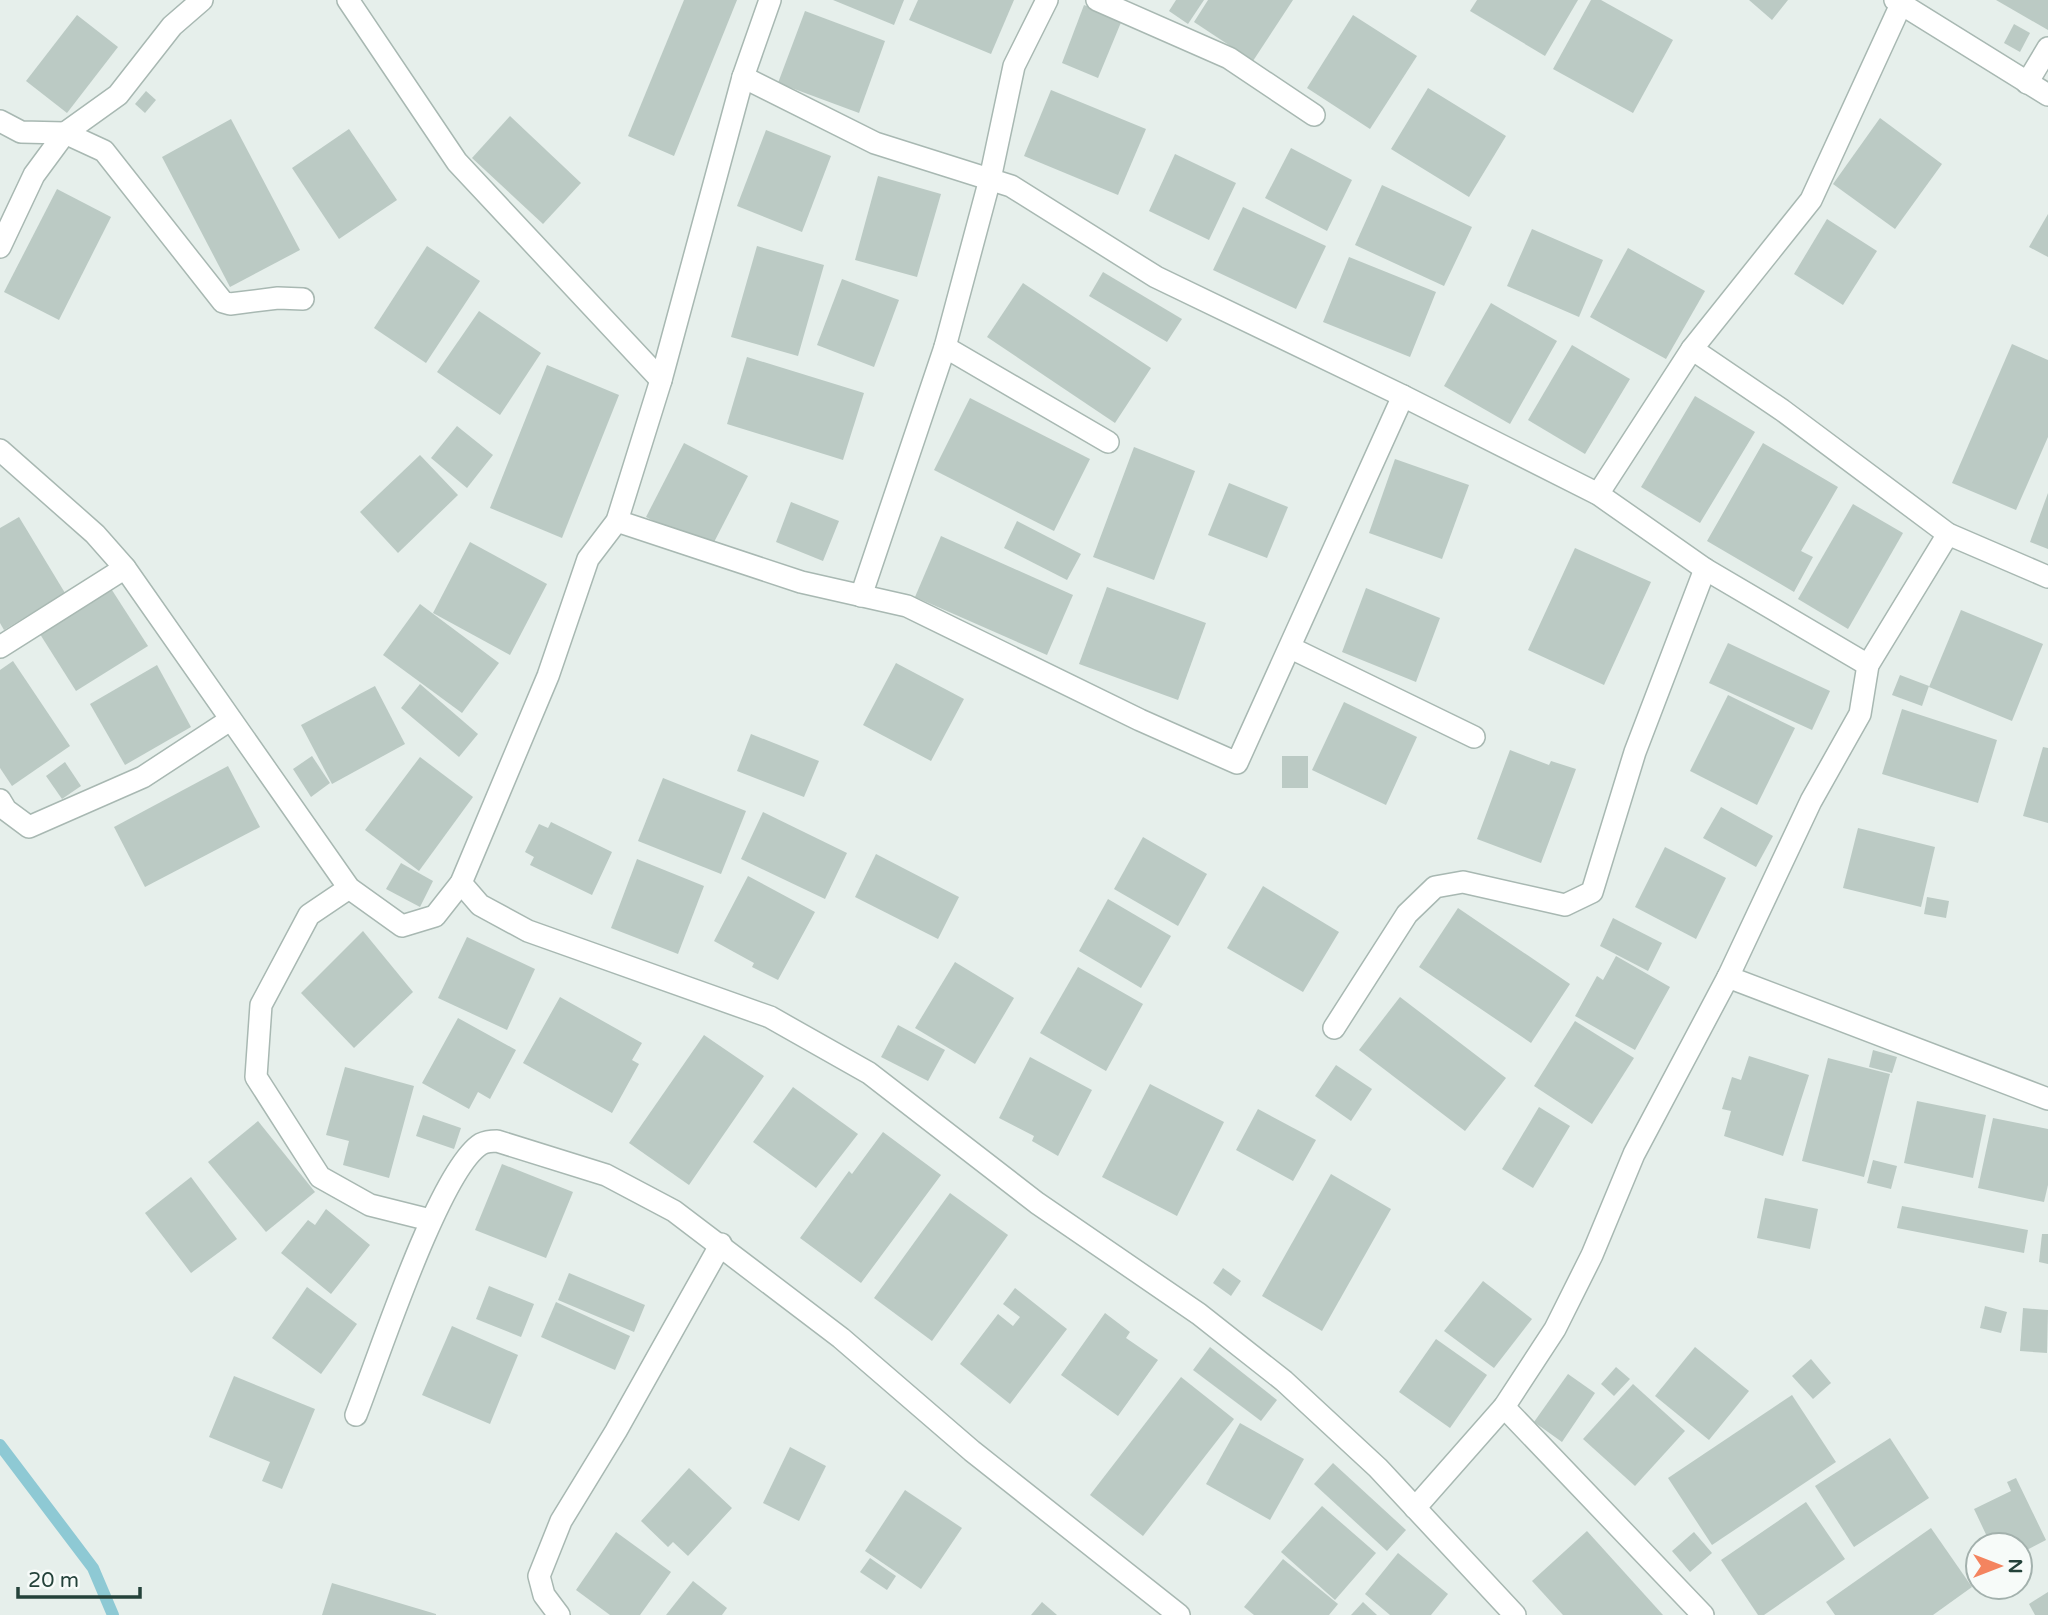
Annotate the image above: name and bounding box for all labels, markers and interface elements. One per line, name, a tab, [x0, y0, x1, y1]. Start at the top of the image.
north arrow	[1964, 1531, 2034, 1601]
scale bar	[18, 1556, 140, 1600]
text: N	[2004, 1558, 2026, 1574]
text: 20 m	[28, 1568, 79, 1593]

